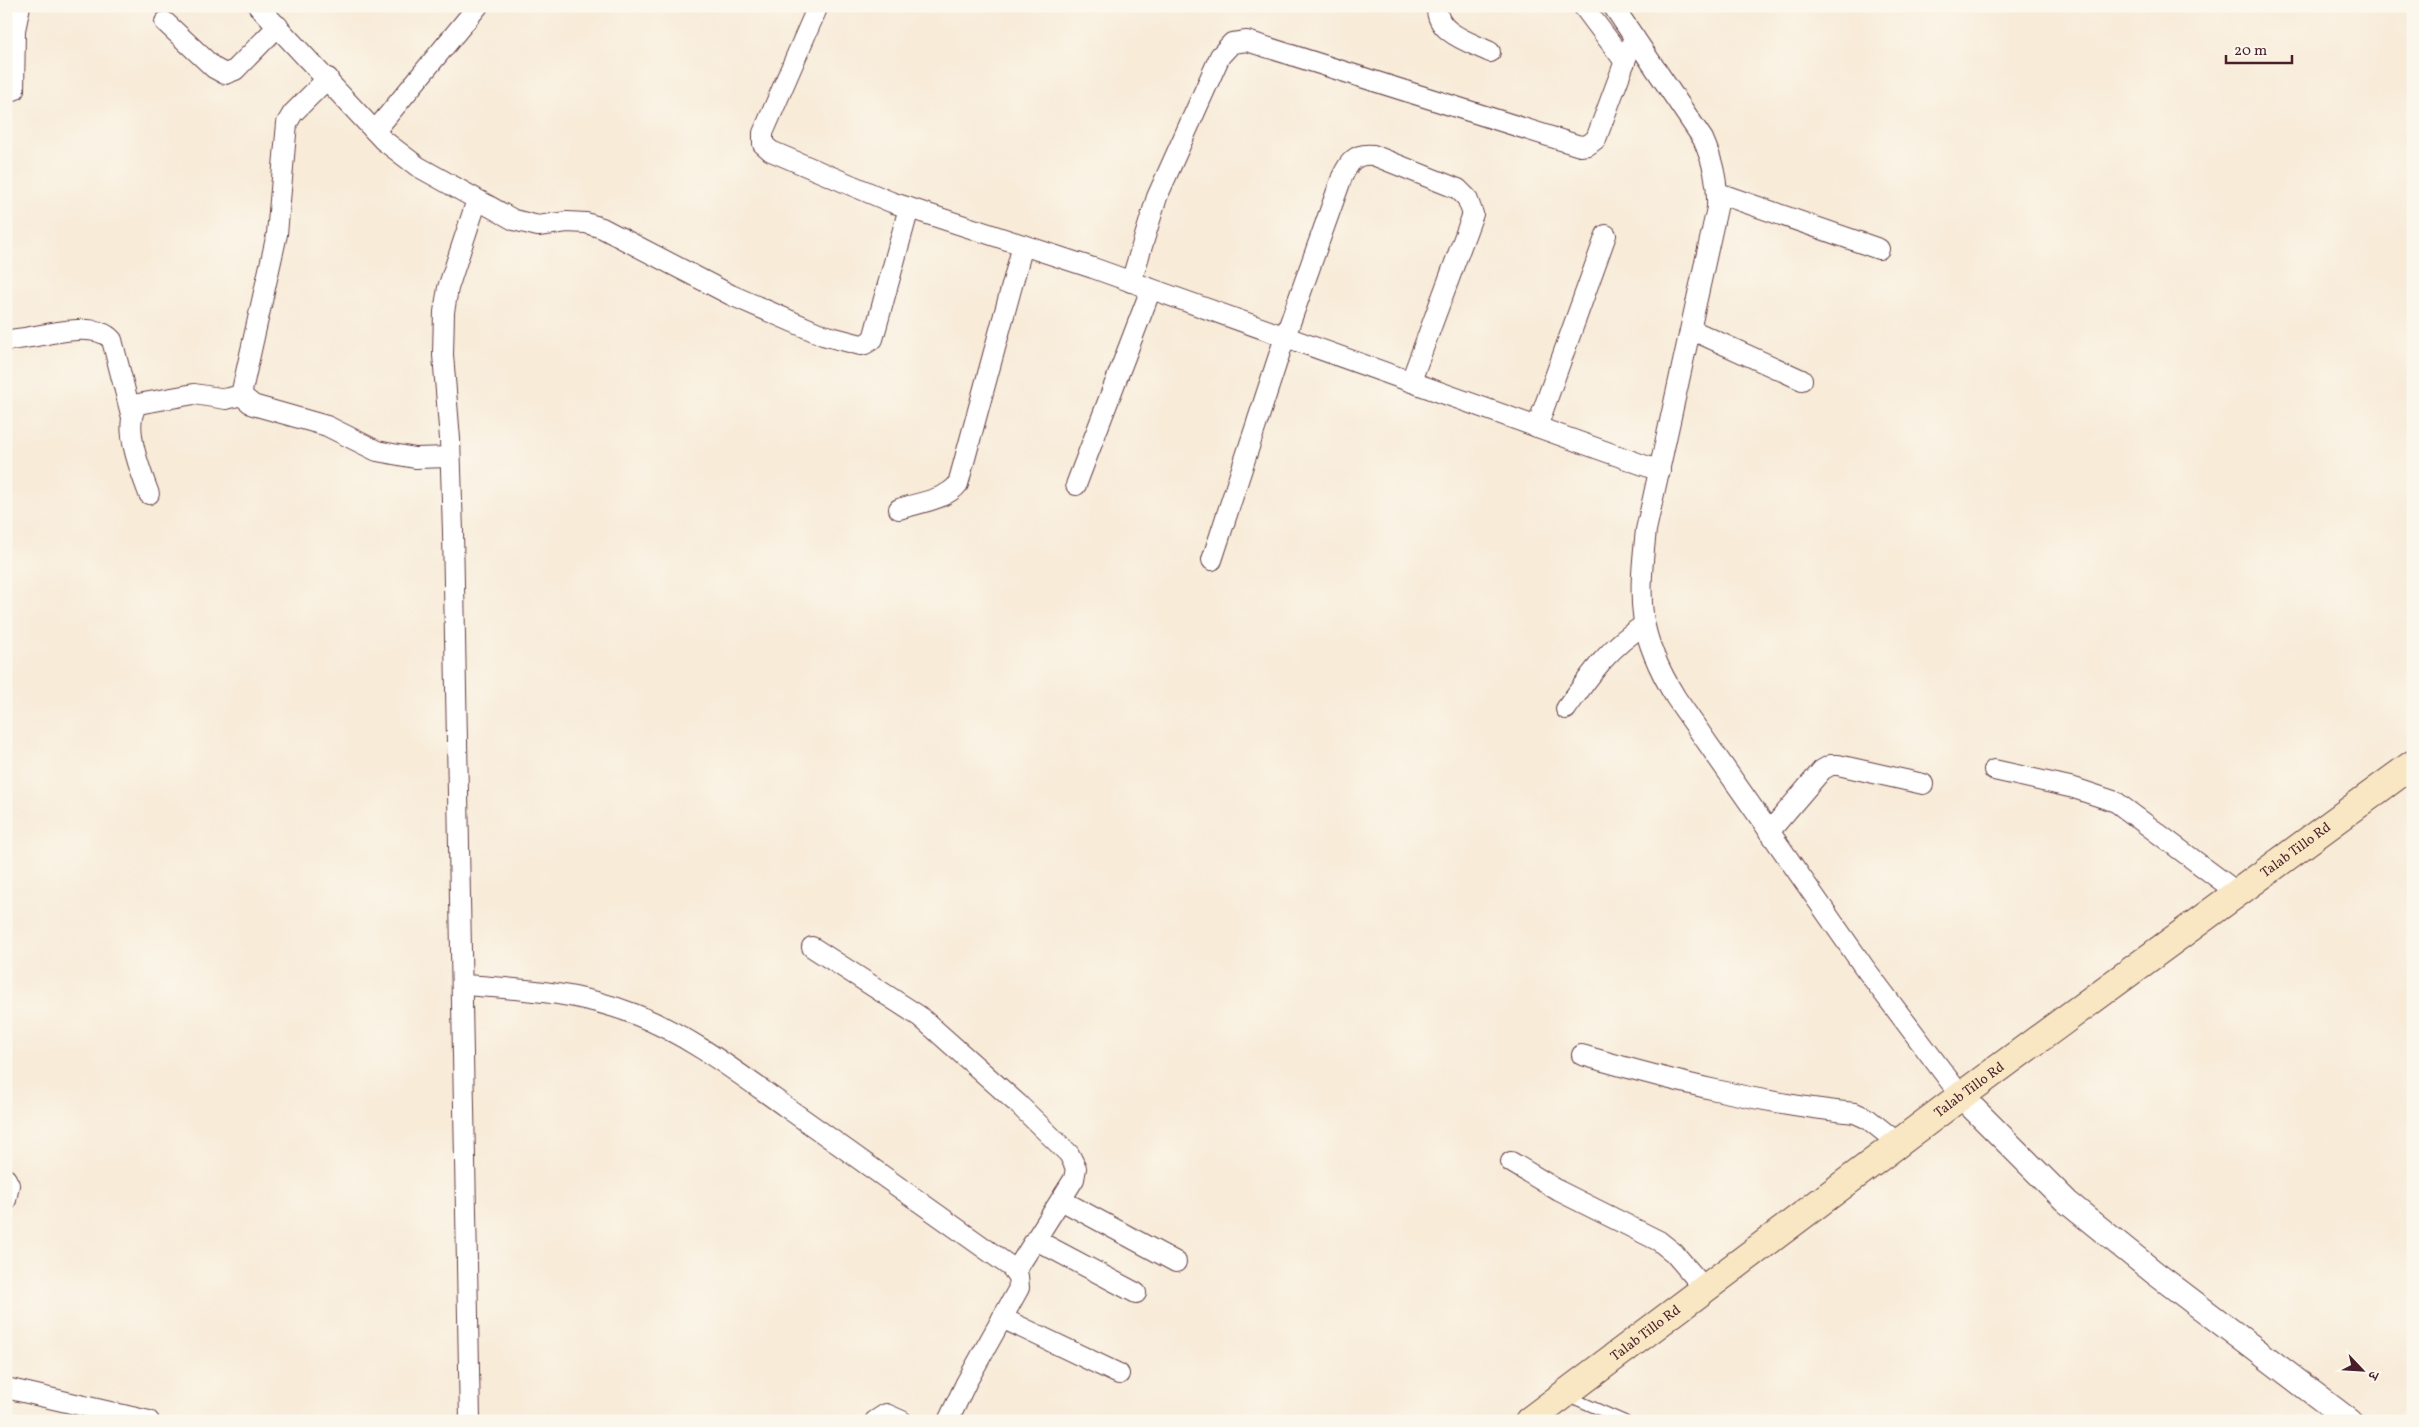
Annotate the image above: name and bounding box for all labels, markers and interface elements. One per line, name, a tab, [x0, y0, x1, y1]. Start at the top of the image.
scale bar	[2226, 32, 2293, 64]
text: 20 m	[2234, 41, 2267, 62]
street label: Talab Tillo Rd	[2257, 818, 2335, 882]
street label: Talab Tillo Rd	[1930, 1058, 2009, 1122]
street label: Talab Tillo Rd	[1607, 1301, 1685, 1366]
north arrow	[2336, 1344, 2386, 1394]
text: उ	[2362, 1367, 2383, 1383]

